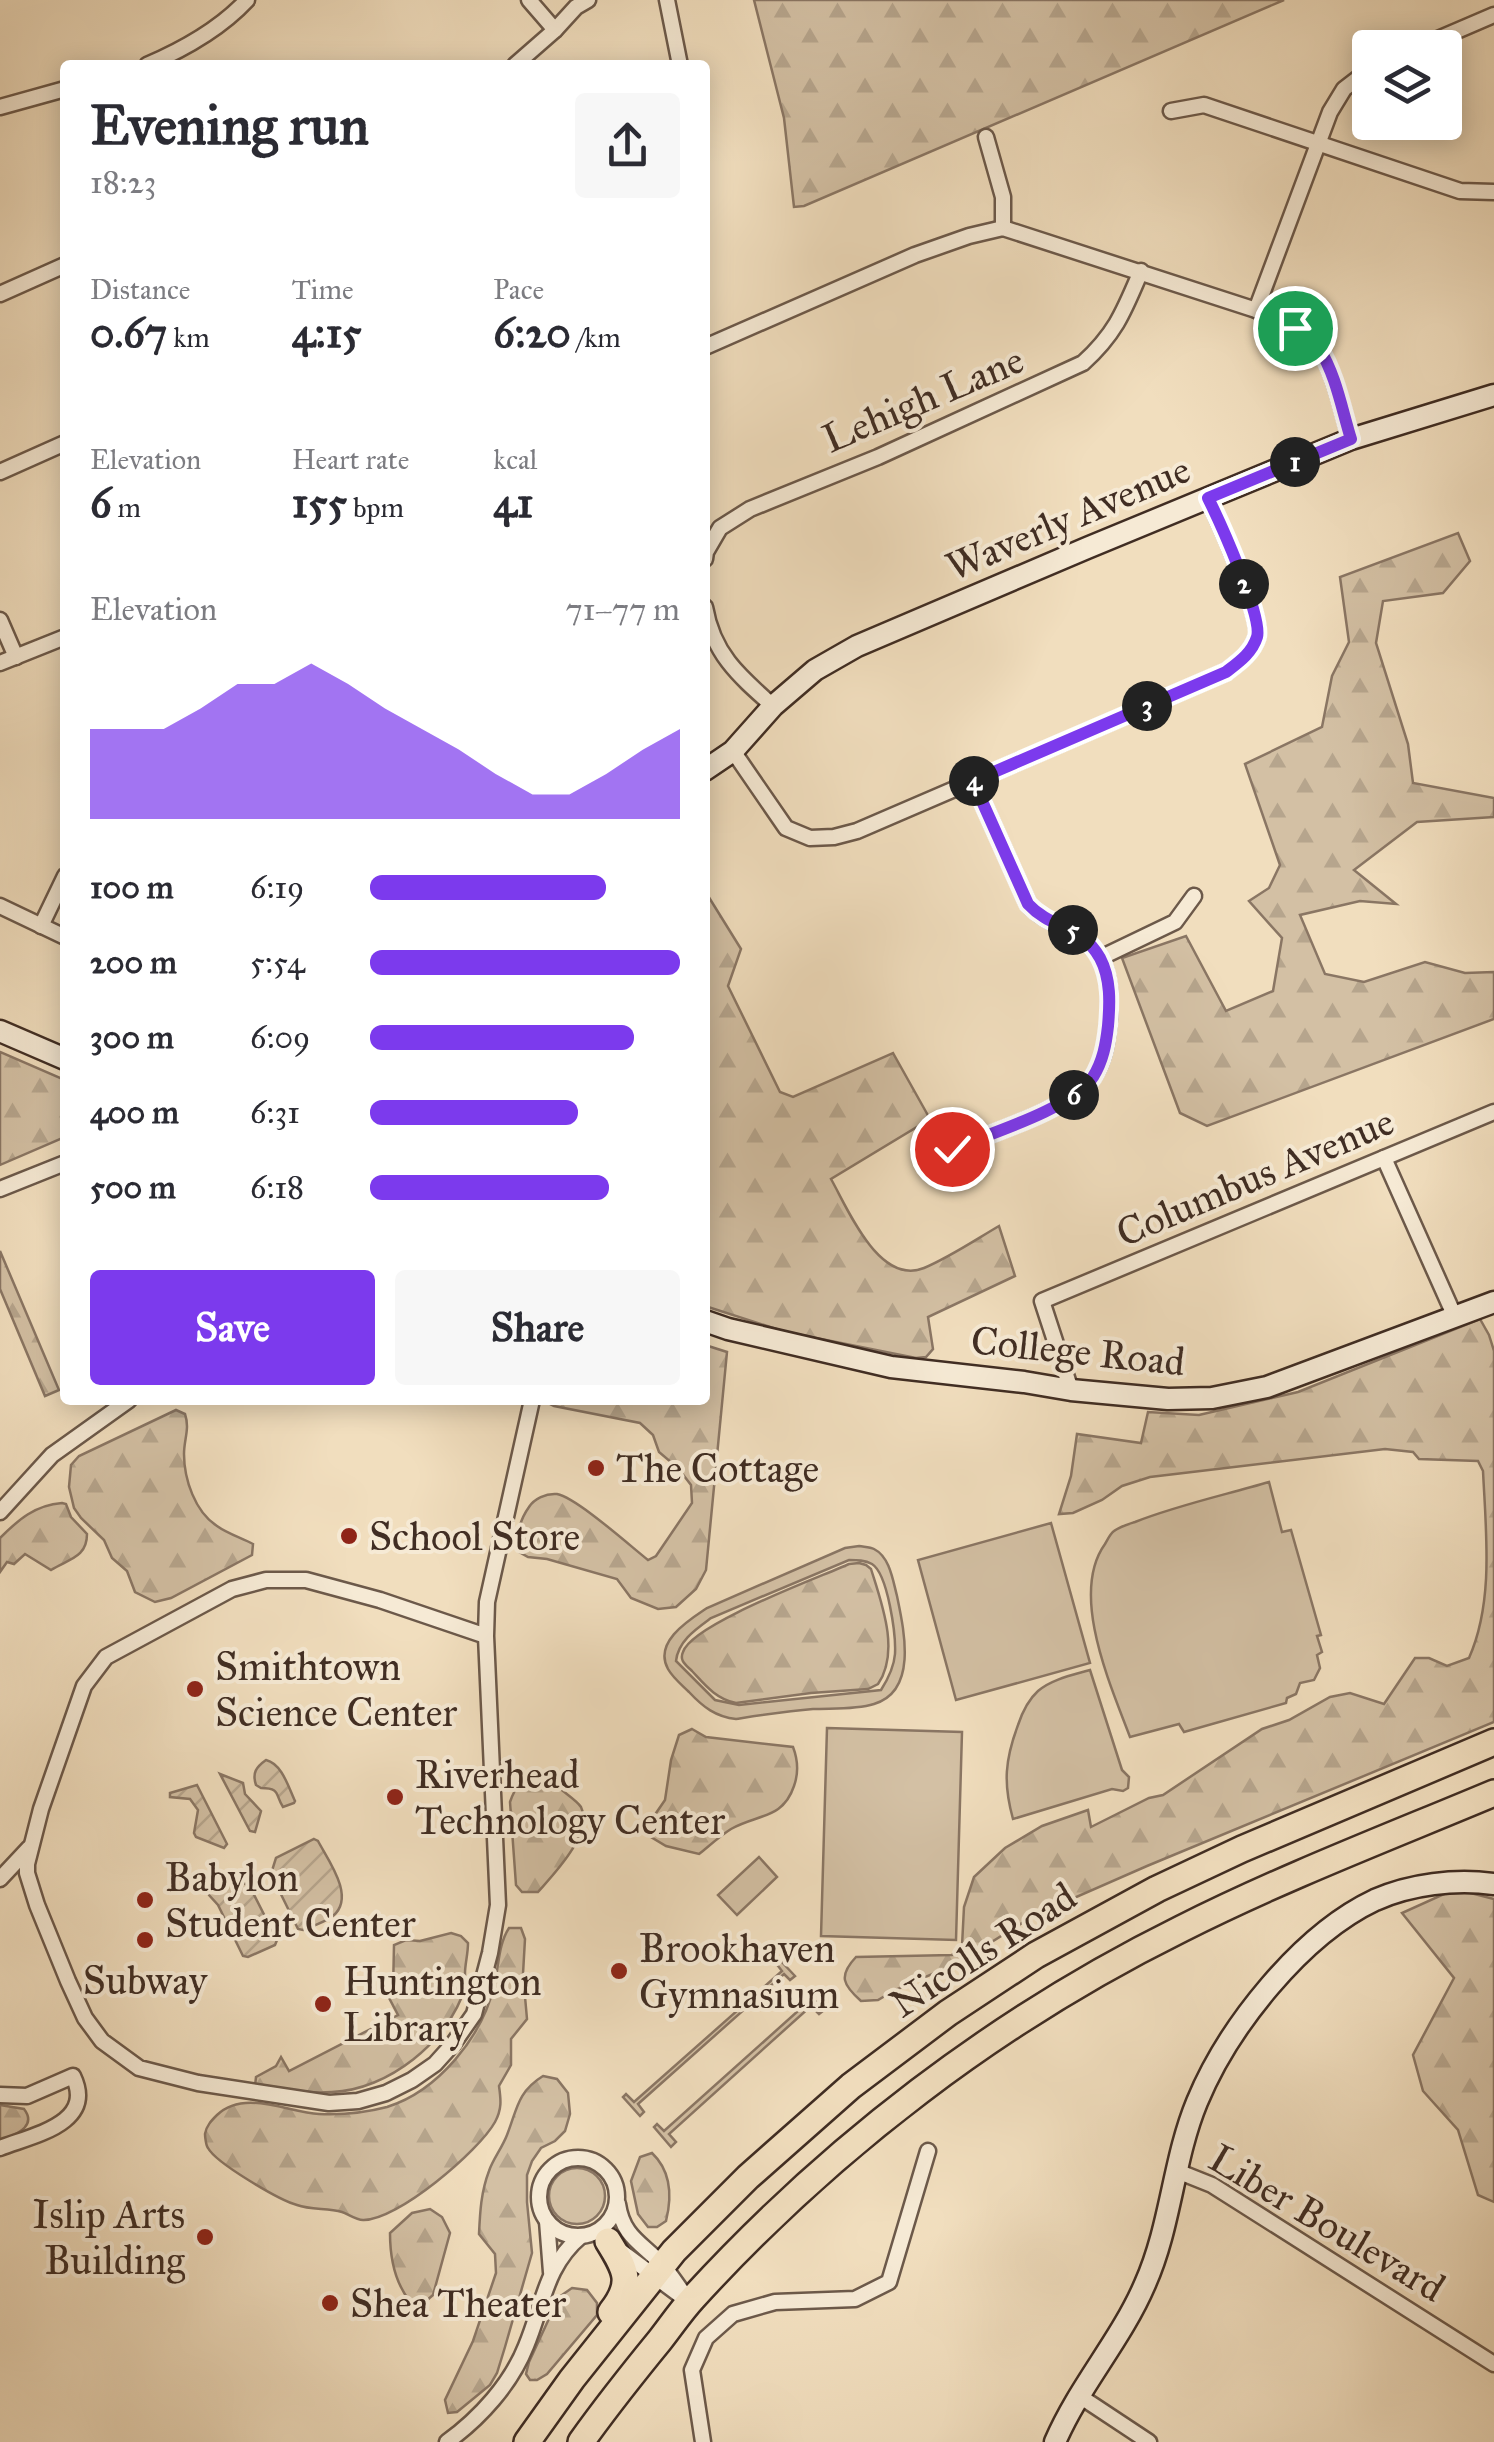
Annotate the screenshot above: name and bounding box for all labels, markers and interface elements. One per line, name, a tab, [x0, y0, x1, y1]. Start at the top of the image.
map controls	[1352, 30, 1462, 140]
button: layers	[1352, 30, 1462, 140]
text: Evening run	[90, 92, 369, 159]
button: share	[575, 93, 680, 198]
text: 18:23	[90, 163, 156, 202]
text: Distance	[90, 272, 190, 307]
text: Time	[292, 272, 354, 307]
text: Pace	[493, 272, 544, 307]
pin	[1253, 286, 1338, 371]
icon: arrive	[1268, 301, 1323, 356]
text: 0.67	[90, 307, 167, 359]
text: 4:15	[292, 307, 361, 359]
text: 6:20	[493, 307, 571, 359]
text: km	[167, 320, 210, 355]
text: /km	[571, 320, 621, 355]
street label: Lehigh Lane	[815, 335, 1031, 463]
pin: 1	[1270, 437, 1320, 487]
text: Elevation	[90, 442, 201, 477]
text: Heart rate	[292, 442, 409, 477]
text: kcal	[493, 442, 537, 477]
text: 1	[1289, 444, 1301, 479]
street label: Waverly Avenue	[939, 445, 1197, 591]
text: 6	[90, 477, 112, 529]
text: 155	[292, 477, 347, 529]
text: 41	[493, 477, 533, 529]
text: m	[112, 490, 141, 525]
text: bpm	[347, 490, 404, 525]
pin: 2	[1219, 559, 1269, 609]
text: 2	[1237, 566, 1251, 601]
text: Elevation	[90, 590, 217, 629]
text: 71–77 m	[566, 590, 680, 629]
pin: 3	[1122, 681, 1172, 731]
text: 3	[1141, 688, 1153, 723]
pin: 4	[949, 756, 999, 806]
text: 4	[966, 763, 982, 798]
text: 100 m	[90, 868, 174, 907]
text: 6:19	[250, 868, 304, 907]
pin: 5	[1048, 905, 1098, 955]
text: 5	[1066, 912, 1080, 947]
text: 200 m	[90, 943, 177, 982]
text: 5:54	[250, 943, 305, 982]
text: 300 m	[90, 1018, 174, 1057]
text: 6:09	[250, 1018, 310, 1057]
pin: 6	[1049, 1070, 1099, 1120]
text: 6	[1067, 1077, 1081, 1112]
text: 400 m	[90, 1093, 179, 1132]
text: 6:31	[250, 1093, 300, 1132]
street label: Columbus Avenue	[1109, 1096, 1401, 1258]
pin	[910, 1107, 995, 1192]
icon: check	[925, 1122, 980, 1177]
text: 500 m	[90, 1168, 176, 1207]
text: 6:18	[250, 1168, 304, 1207]
button: Save	[90, 1270, 375, 1385]
button: Share	[395, 1270, 680, 1385]
street label: College Road	[969, 1315, 1187, 1387]
place label: The Cottage	[616, 1444, 819, 1493]
marker: The Cottage	[585, 1457, 607, 1479]
place label: School Store	[369, 1512, 580, 1561]
marker: School Store	[338, 1525, 360, 1547]
place label: Smithtown Science Center	[215, 1642, 457, 1737]
marker: Smithtown Science Center	[184, 1678, 206, 1700]
place label: Riverhead Technology Center	[415, 1750, 725, 1845]
marker: Riverhead Technology Center	[384, 1786, 406, 1808]
place label: Babylon Student Center	[165, 1853, 416, 1948]
street label: Nicolls Road	[881, 1872, 1085, 2028]
marker: Babylon Student Center	[134, 1889, 156, 1911]
place label: Brookhaven Gymnasium	[639, 1924, 839, 2019]
marker: Subway	[134, 1929, 156, 1951]
place label: Subway	[83, 1956, 209, 2005]
place label: Huntington Library	[343, 1957, 542, 2052]
marker: Brookhaven Gymnasium	[608, 1960, 630, 1982]
marker: Huntington Library	[312, 1993, 334, 2015]
street label: Liber Boulevard	[1200, 2133, 1454, 2313]
place label: Islip Arts Building	[33, 2190, 185, 2285]
marker: Islip Arts Building	[194, 2226, 216, 2248]
place label: Shea Theater	[350, 2279, 566, 2328]
marker: Shea Theater	[319, 2292, 341, 2314]

